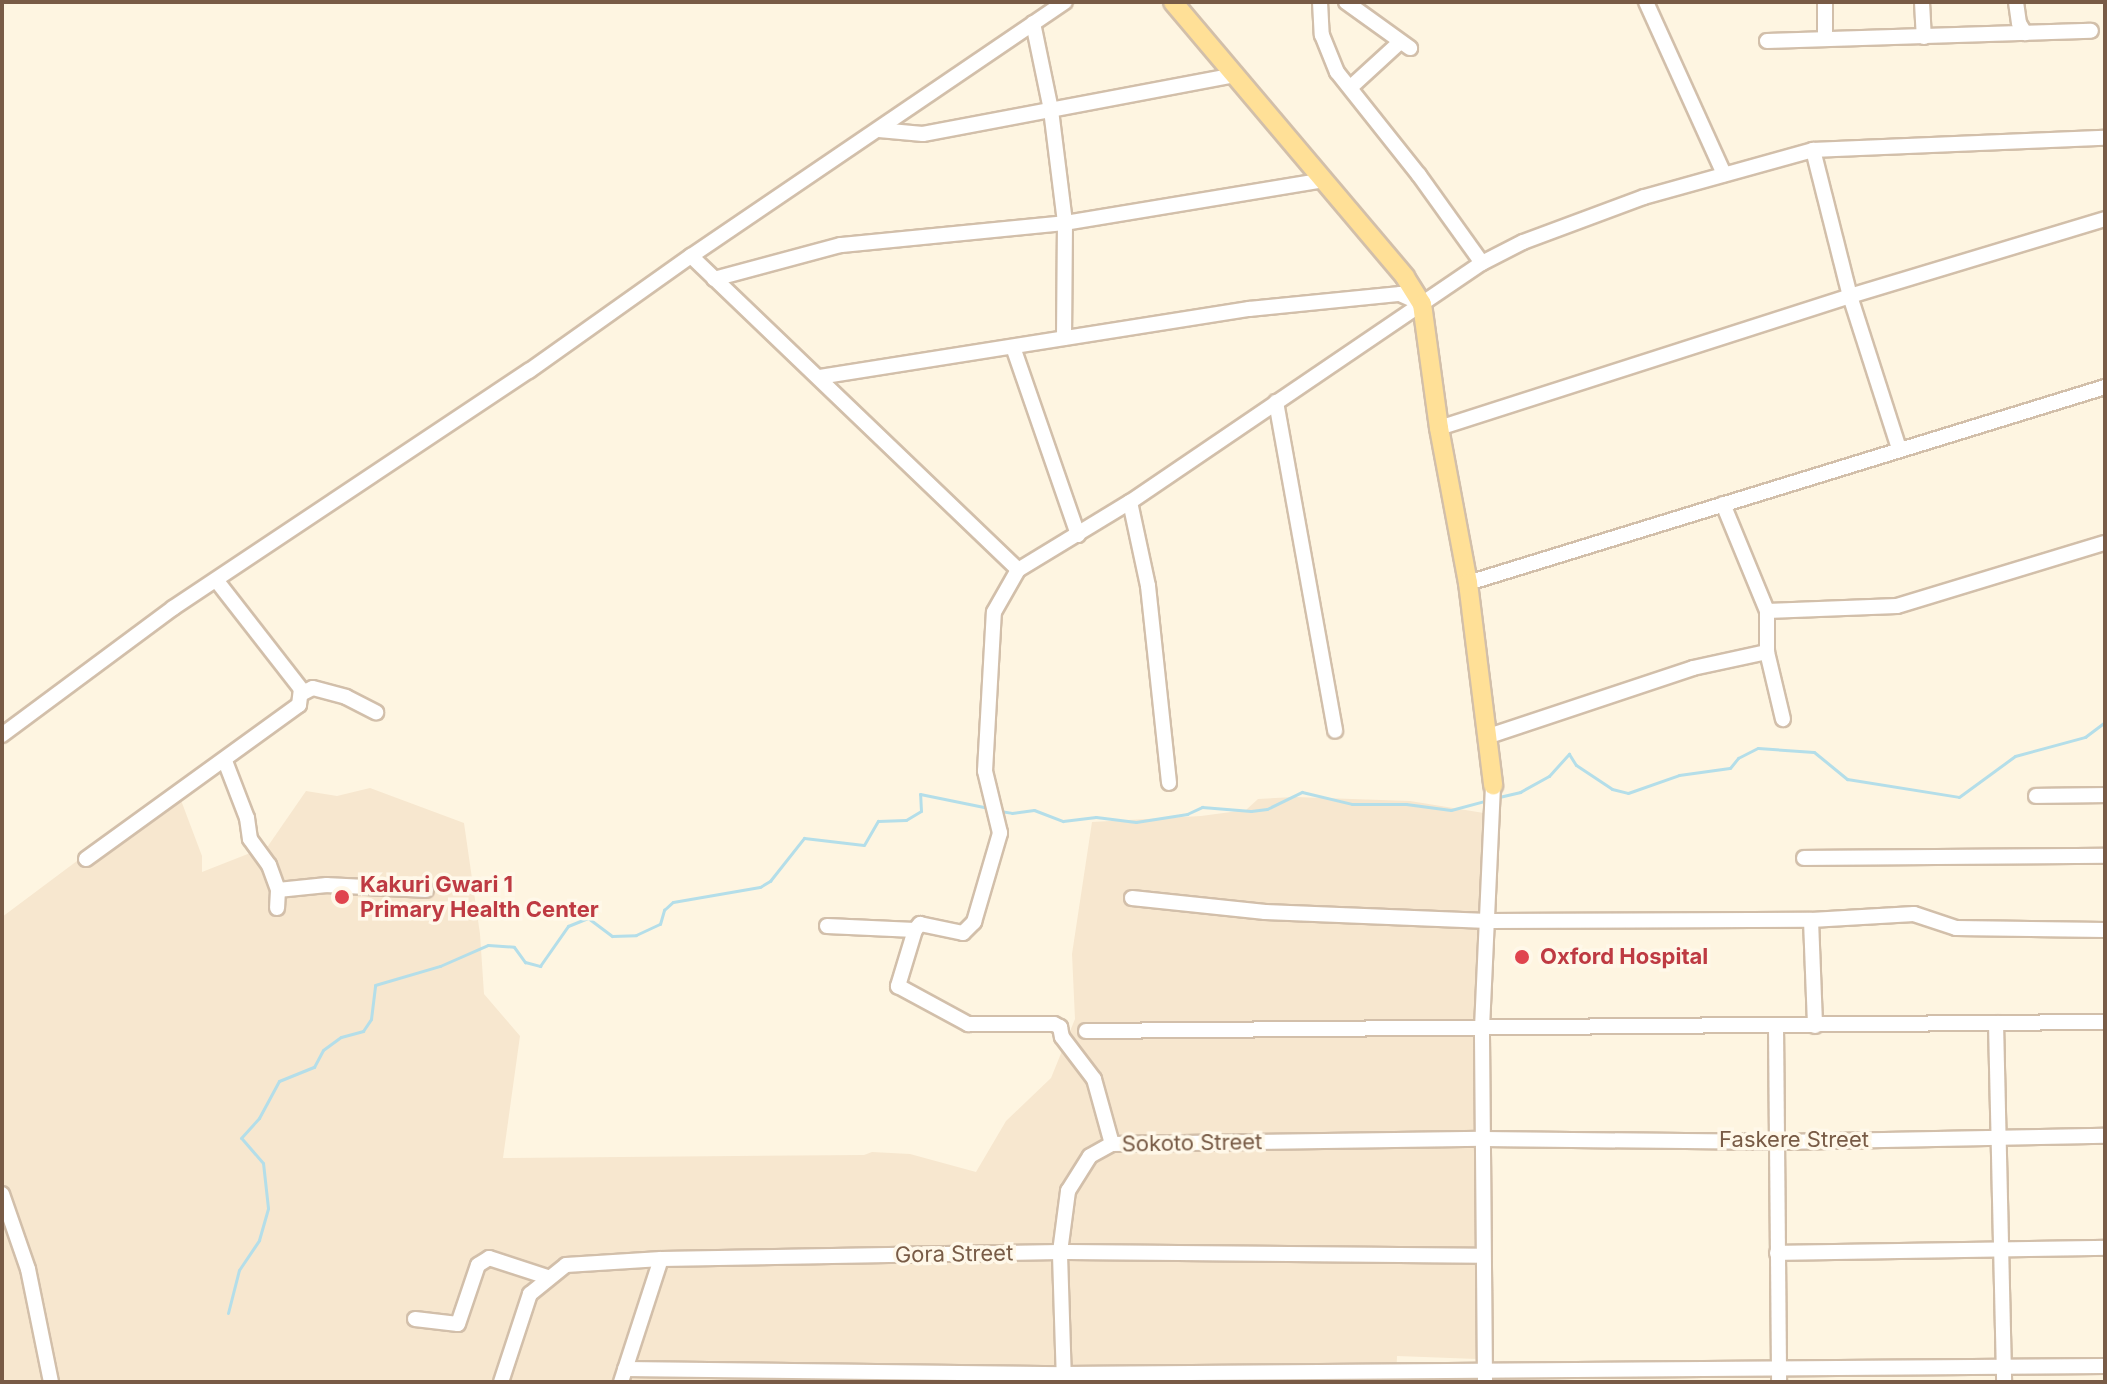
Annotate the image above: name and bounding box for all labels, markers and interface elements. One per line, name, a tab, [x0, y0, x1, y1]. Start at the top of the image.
place label: Kakuri Gwari 1 Primary Health Center	[360, 871, 599, 922]
marker: Kakuri Gwari 1 Primary Health Center	[331, 886, 353, 908]
place label: Oxford Hospital	[1540, 944, 1708, 970]
marker: Oxford Hospital	[1511, 946, 1533, 968]
street label: Faskere Street	[1719, 1127, 1869, 1153]
street label: Sokoto Street	[1122, 1129, 1262, 1157]
street label: Gora Street	[895, 1240, 1013, 1268]

